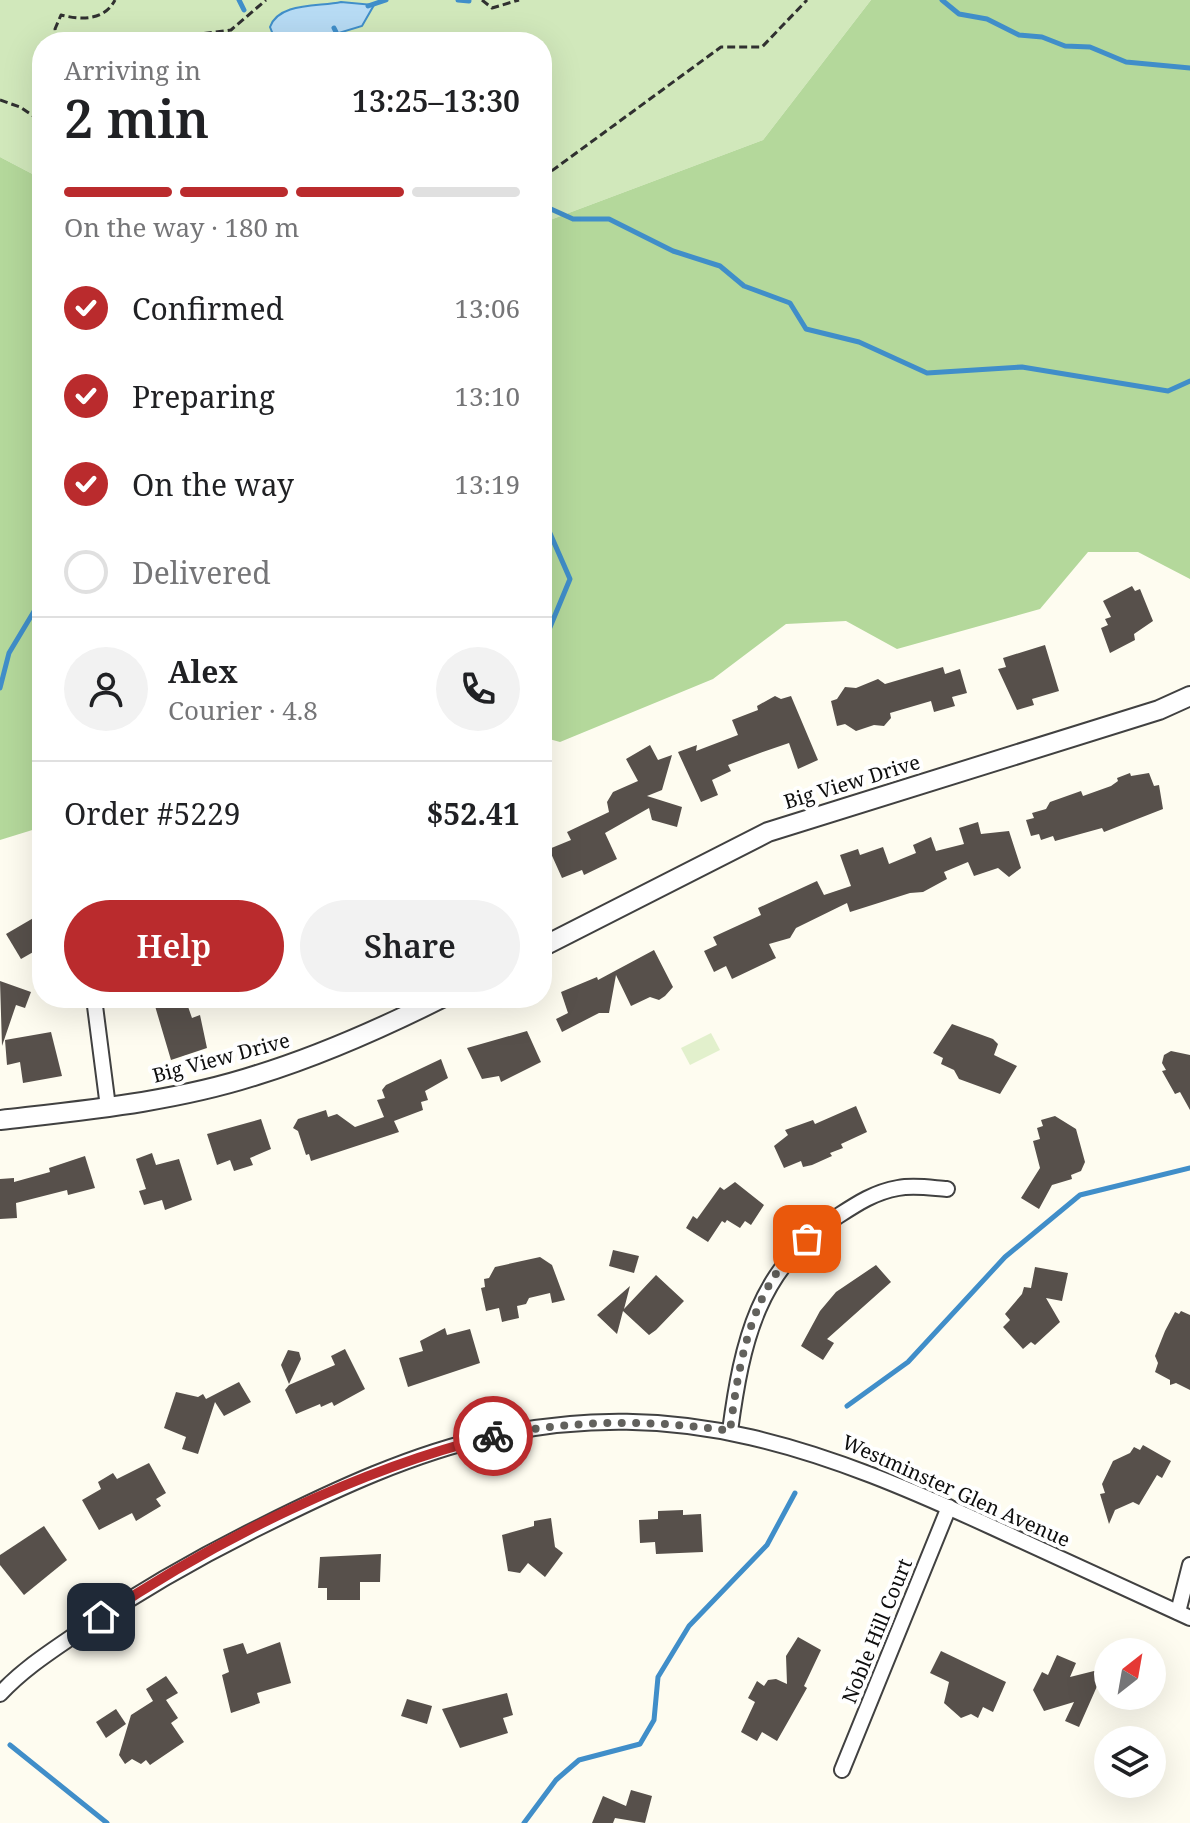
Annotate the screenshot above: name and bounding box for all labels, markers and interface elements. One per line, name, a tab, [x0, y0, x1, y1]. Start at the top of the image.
text: Arriving in	[64, 52, 201, 88]
text: 13:25–13:30	[352, 80, 520, 121]
text: 2 min	[64, 82, 209, 153]
text: On the way · 180 m	[64, 209, 299, 245]
icon: check	[64, 286, 108, 330]
text: Confirmed	[132, 288, 284, 329]
text: 13:06	[454, 290, 520, 326]
icon: check	[64, 374, 108, 418]
text: Preparing	[132, 376, 275, 417]
text: 13:10	[454, 378, 520, 414]
icon: check	[64, 462, 108, 506]
text: On the way	[132, 464, 294, 505]
text: 13:19	[454, 466, 520, 502]
text: Delivered	[132, 552, 271, 593]
button: person	[64, 647, 148, 731]
button: phone	[436, 647, 520, 731]
text: Alex	[168, 651, 238, 692]
text: Courier · 4.8	[168, 692, 318, 728]
street label: Big View Drive	[780, 748, 923, 815]
text: Order #5229	[64, 793, 241, 834]
text: $52.41	[426, 793, 520, 834]
button: Help	[64, 900, 284, 992]
button: Share	[300, 900, 520, 992]
street label: Big View Drive	[149, 1026, 293, 1089]
pin	[773, 1205, 841, 1273]
icon: bag	[785, 1217, 829, 1261]
courier	[453, 1396, 533, 1476]
icon: bike	[471, 1414, 515, 1458]
street label: Westminster Glen Avenue	[838, 1428, 1074, 1553]
street label: Noble Hill Court	[835, 1554, 918, 1707]
pin	[67, 1583, 135, 1651]
icon: home	[79, 1595, 123, 1639]
north arrow	[1094, 1638, 1166, 1710]
map controls	[1094, 1638, 1166, 1798]
button: layers	[1094, 1726, 1166, 1798]

